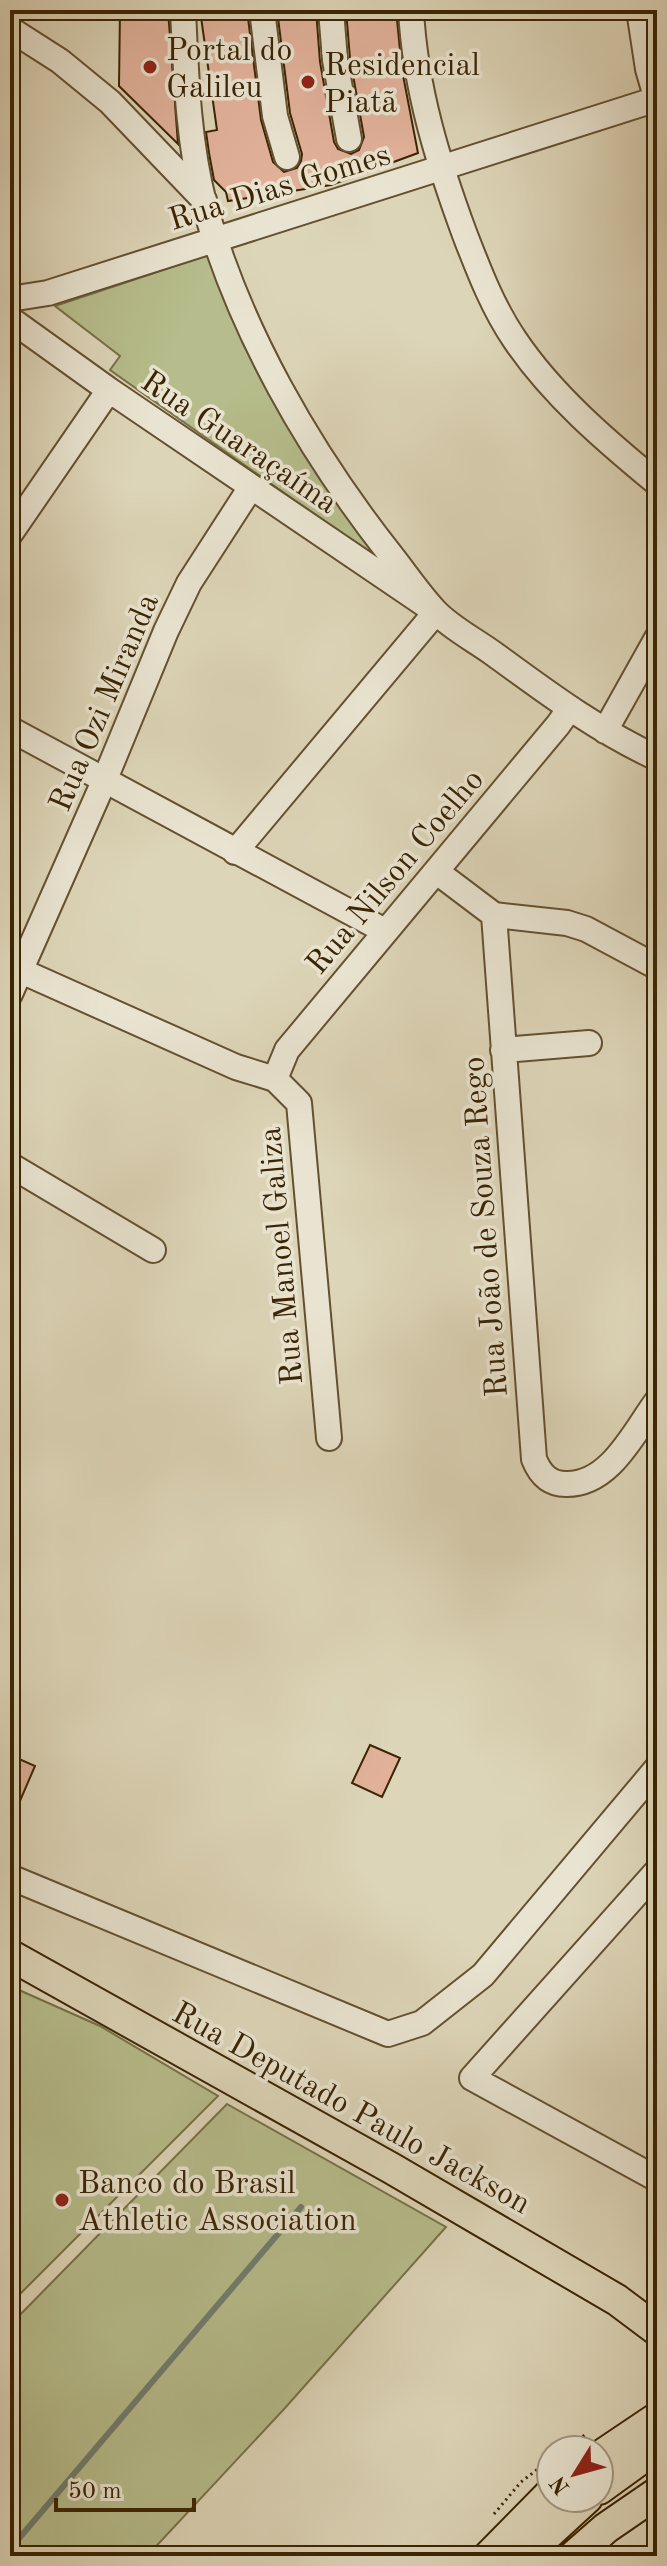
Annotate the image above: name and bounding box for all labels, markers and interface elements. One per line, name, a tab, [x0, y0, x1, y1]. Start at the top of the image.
place label: Portal do Galileu	[166, 36, 292, 105]
place label: Residencial Piatã	[324, 51, 480, 120]
marker: Portal do Galileu	[141, 58, 159, 76]
marker: Residencial Piatã	[299, 73, 317, 91]
street label: Rua Dias Gomes	[165, 140, 395, 238]
street label: Rua Guaraçaíma	[134, 366, 342, 521]
street label: Rua Ozi Miranda	[46, 589, 166, 817]
street label: Rua Nilson Coelho	[302, 764, 491, 982]
street label: Rua João de Souza Rego	[459, 1055, 515, 1398]
street label: Rua Manoel Galiza	[256, 1125, 310, 1386]
street label: Rua Deputado Paulo Jackson	[166, 1998, 535, 2222]
place label: Banco do Brasil Athletic Association	[78, 2169, 357, 2238]
marker: Banco do Brasil Athletic Association	[53, 2191, 71, 2209]
north arrow	[535, 2434, 615, 2514]
scale bar	[56, 2462, 194, 2512]
text: N	[547, 2471, 574, 2498]
text: 50 m	[68, 2480, 122, 2504]

